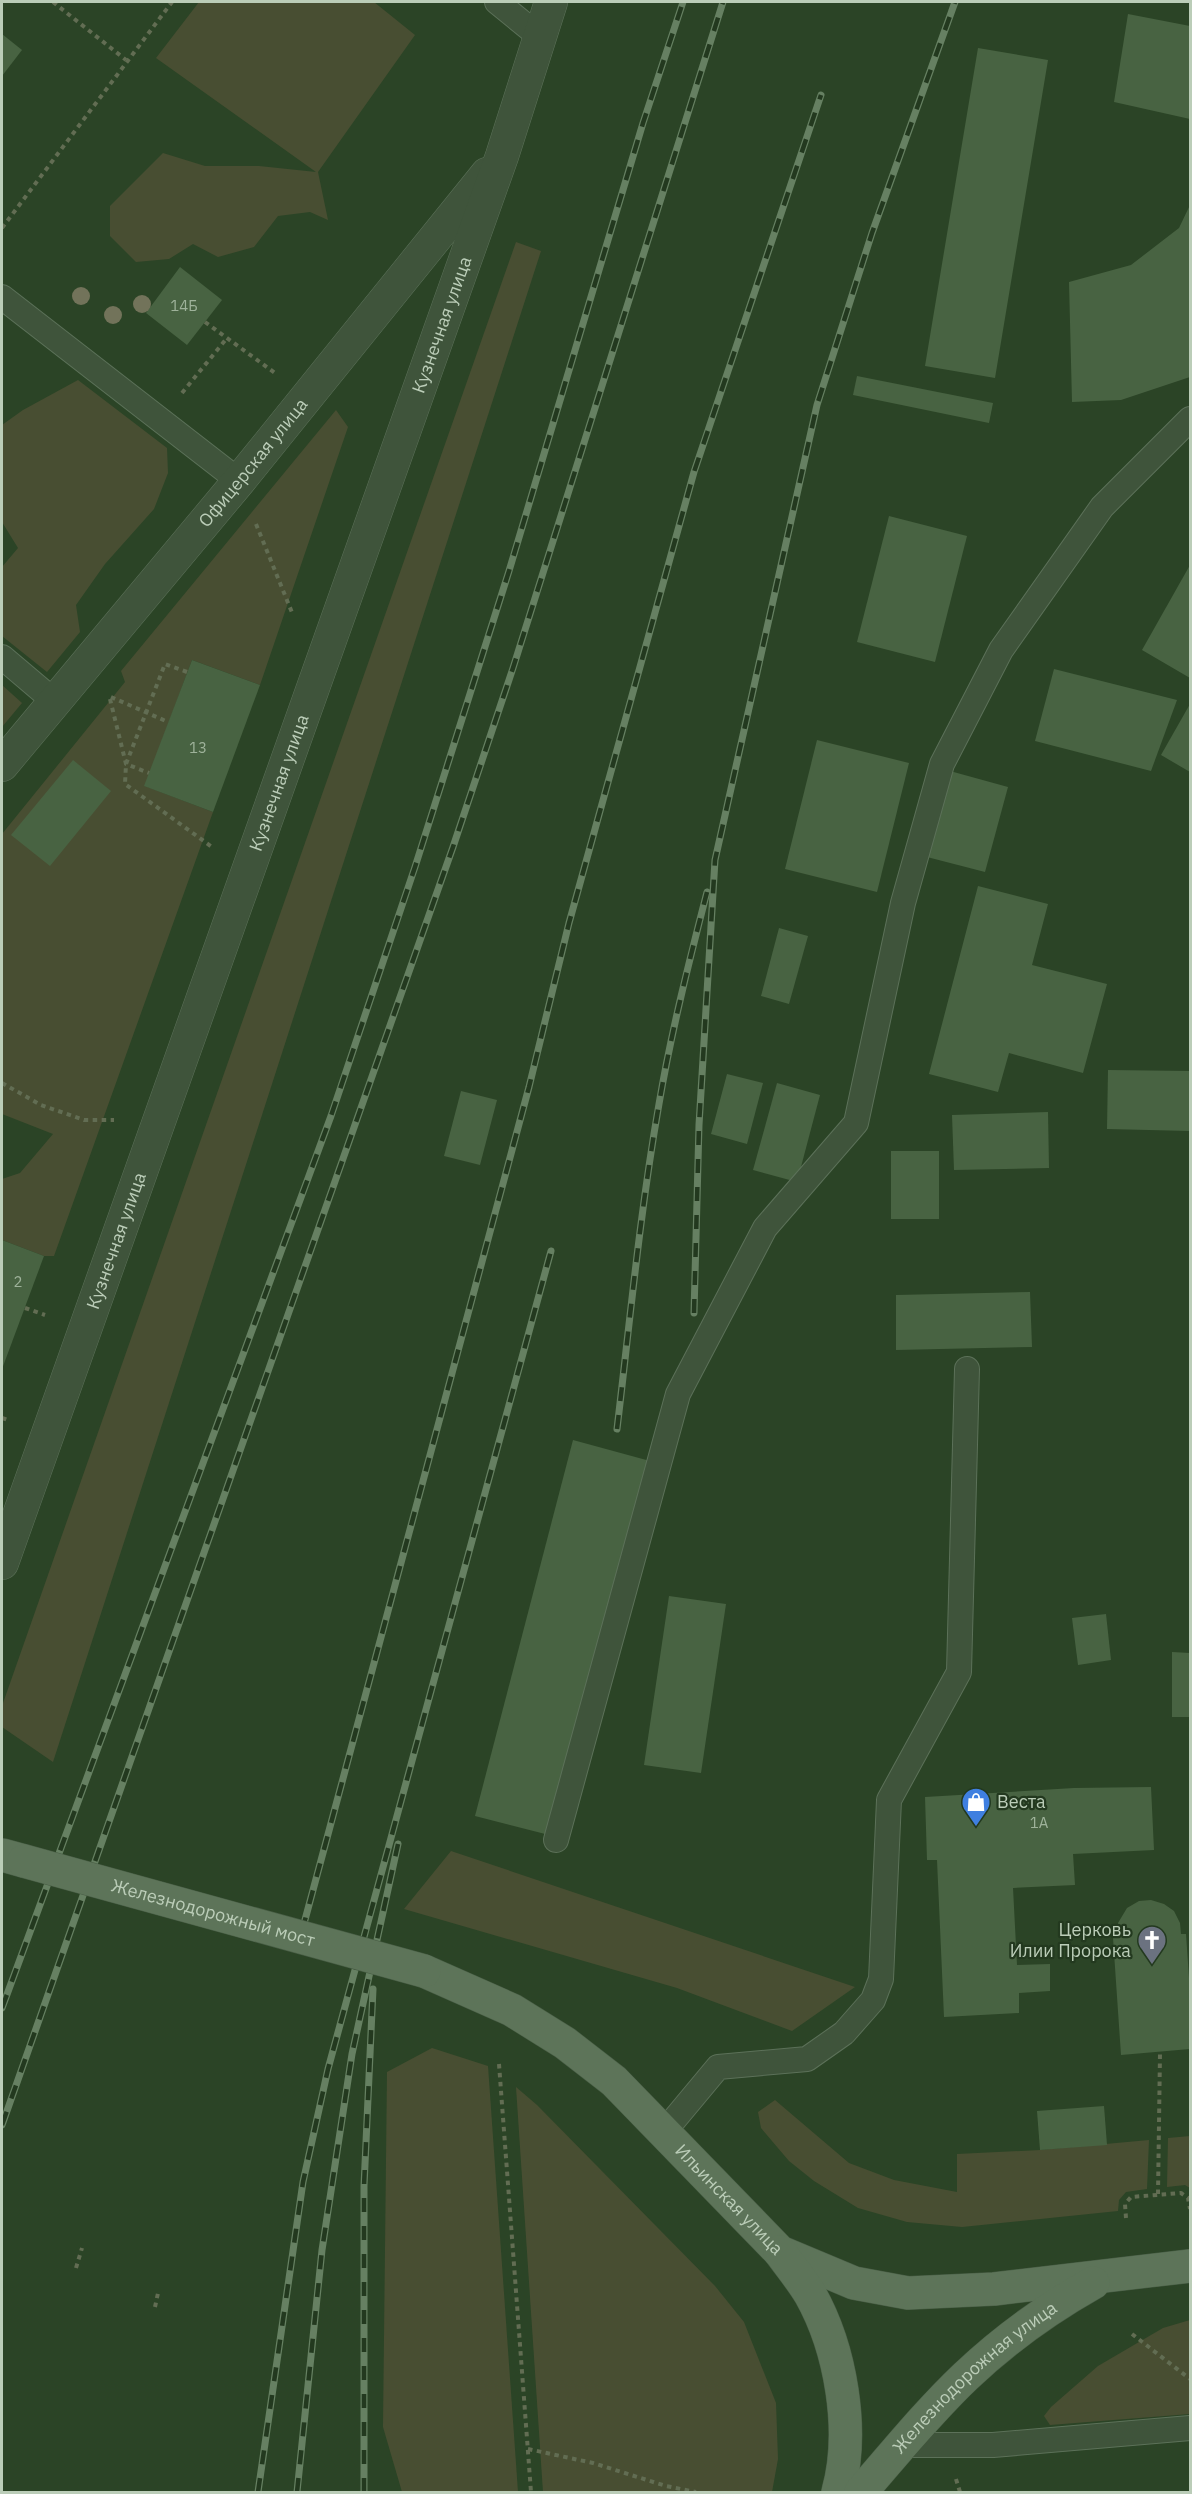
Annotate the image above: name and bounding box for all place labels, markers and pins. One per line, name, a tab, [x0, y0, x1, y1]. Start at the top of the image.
shop icon: Веста	[960, 1786, 992, 1828]
place label: Веста	[997, 1790, 1046, 1813]
place label: Церковь Илии Пророка	[1010, 1918, 1131, 1962]
church icon: Церковь Илии Пророка	[1136, 1924, 1168, 1966]

